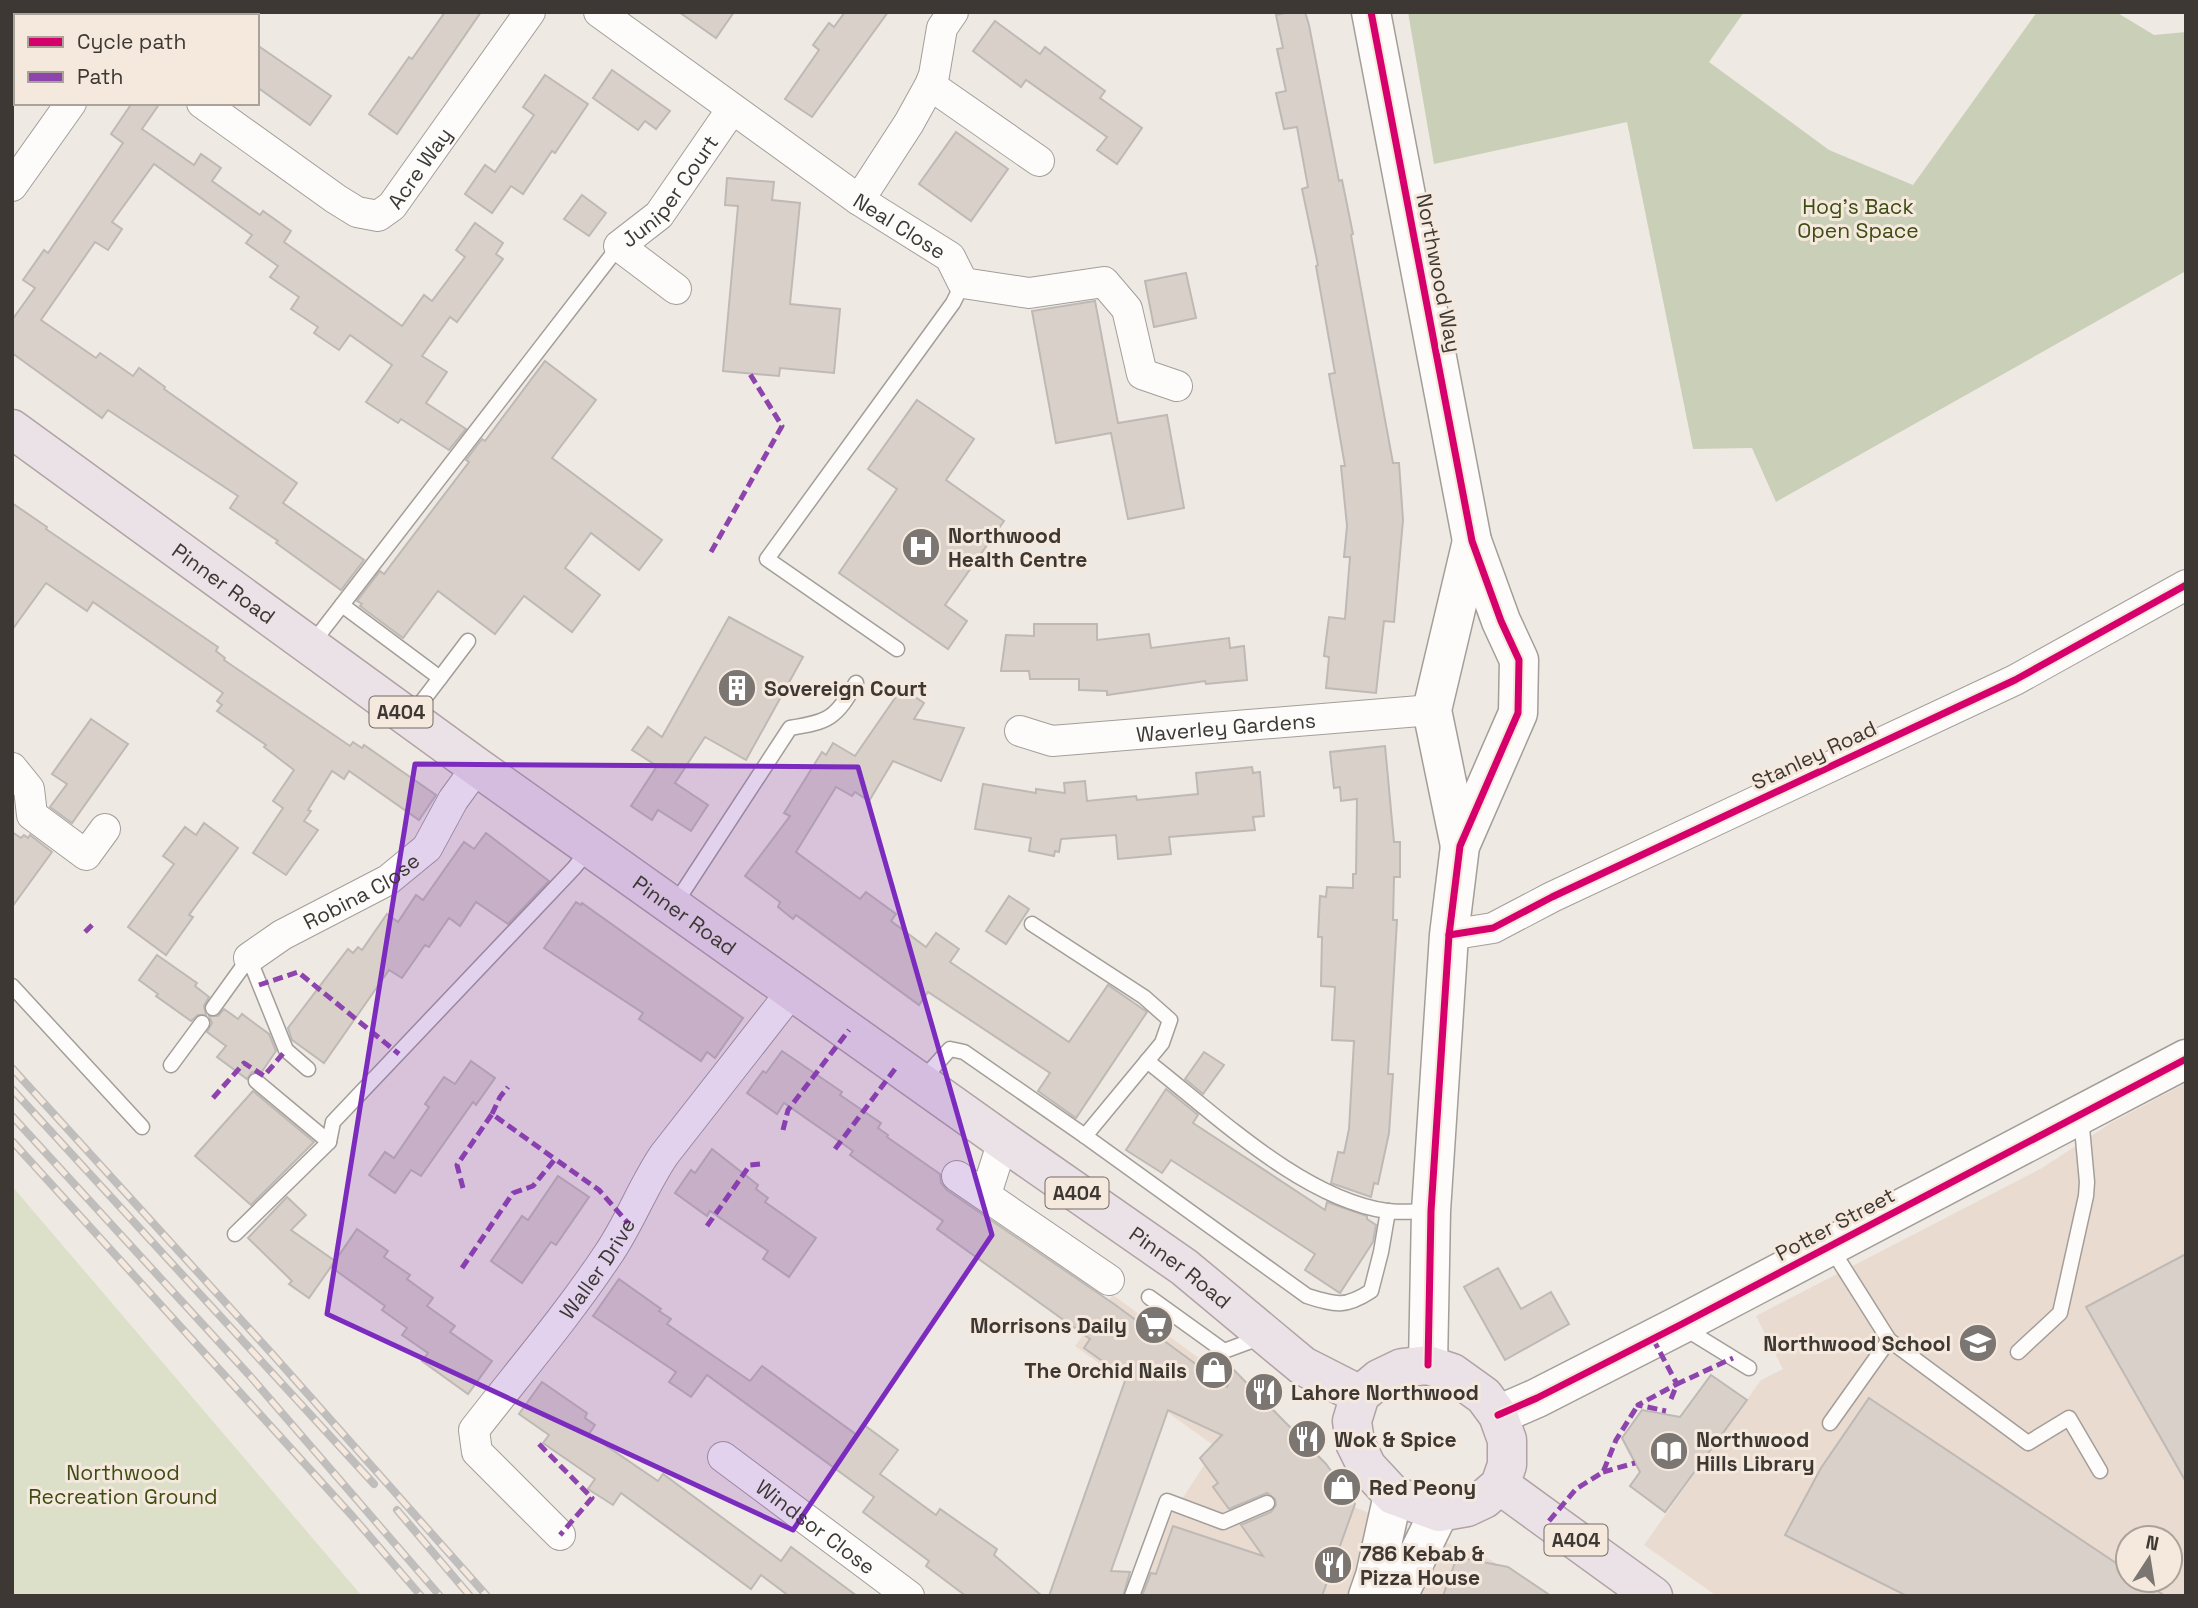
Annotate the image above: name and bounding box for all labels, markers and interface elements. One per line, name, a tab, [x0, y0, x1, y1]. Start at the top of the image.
legend	[14, 14, 259, 105]
text: Cycle path	[77, 28, 186, 55]
text: Path	[77, 63, 123, 90]
street label: Acre Way	[381, 122, 457, 214]
street label: Juniper Court	[616, 129, 724, 253]
street label: Neal Close	[848, 186, 951, 265]
street label: Northwood Way	[1410, 191, 1468, 355]
park label: Hog's Back Open Space	[1797, 193, 1919, 244]
place label: Northwood Health Centre	[948, 522, 1087, 573]
hospital icon: Northwood Health Centre	[900, 526, 942, 568]
street label: Pinner Road	[167, 537, 281, 630]
building icon: Sovereign Court	[716, 667, 758, 709]
place label: Sovereign Court	[764, 675, 927, 702]
road number: A404	[370, 696, 432, 727]
street label: Waverley Gardens	[1135, 706, 1317, 748]
street label: Stanley Road	[1747, 714, 1881, 796]
street label: Robina Close	[298, 846, 425, 935]
street label: Pinner Road	[628, 869, 742, 961]
road number: A404	[1046, 1177, 1108, 1208]
street label: Potter Street	[1771, 1181, 1899, 1267]
street label: Waller Drive	[553, 1213, 641, 1324]
street label: Pinner Road	[1124, 1220, 1237, 1314]
supermarket icon: Morrisons Daily	[1133, 1304, 1175, 1346]
place label: Morrisons Daily	[970, 1312, 1127, 1339]
school or university icon: Northwood School	[1957, 1322, 1999, 1364]
place label: Northwood School	[1763, 1330, 1951, 1357]
shop icon: The Orchid Nails	[1193, 1349, 1235, 1391]
place label: The Orchid Nails	[1024, 1357, 1187, 1384]
restaurant icon: Lahore Northwood	[1243, 1371, 1285, 1413]
place label: Lahore Northwood	[1291, 1379, 1479, 1406]
restaurant icon: Wok & Spice	[1286, 1418, 1328, 1460]
place label: Wok & Spice	[1334, 1426, 1457, 1453]
place label: Northwood Hills Library	[1696, 1426, 1815, 1477]
library icon: Northwood Hills Library	[1648, 1430, 1690, 1472]
park label: Northwood Recreation Ground	[28, 1459, 218, 1510]
shop icon: Red Peony	[1321, 1466, 1363, 1508]
street label: Windsor Close	[751, 1473, 881, 1580]
place label: Red Peony	[1369, 1474, 1476, 1501]
road number: A404	[1544, 1524, 1608, 1556]
north arrow	[2114, 1524, 2184, 1594]
text: N	[2144, 1529, 2161, 1556]
place label: 786 Kebab & Pizza House	[1360, 1540, 1485, 1591]
restaurant icon: 786 Kebab & Pizza House	[1312, 1544, 1354, 1586]

